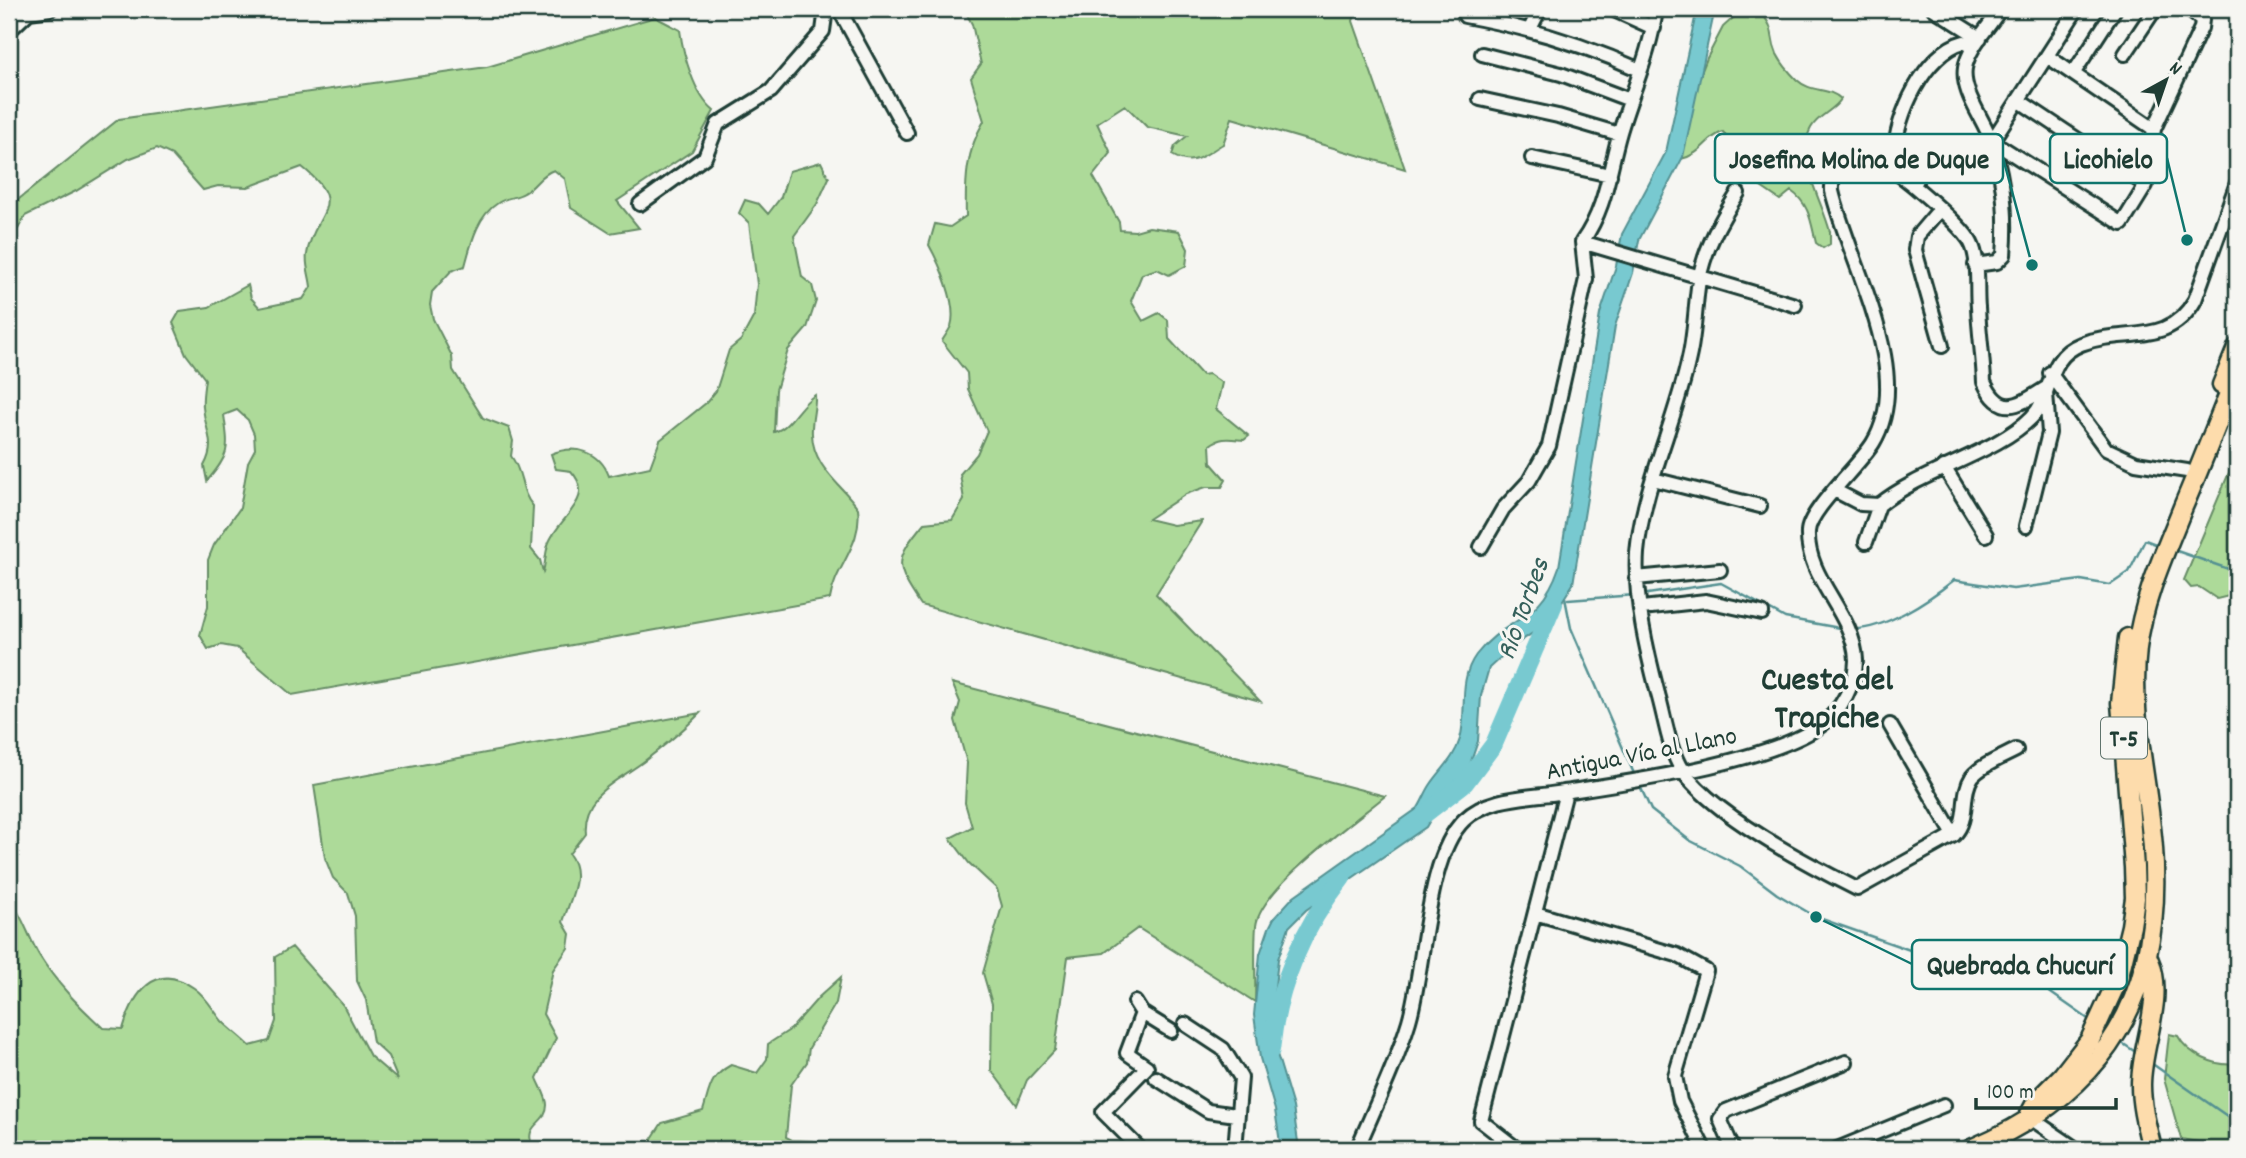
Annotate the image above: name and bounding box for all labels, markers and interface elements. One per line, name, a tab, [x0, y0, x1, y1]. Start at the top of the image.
north arrow	[2130, 46, 2200, 116]
text: N	[2162, 56, 2187, 83]
callout: Josefina Molina de Duque	[1715, 134, 2003, 183]
callout: Licohielo	[2050, 134, 2167, 183]
text: Josefina Molina de Duque	[1729, 143, 1989, 183]
text: Licohielo	[2063, 143, 2153, 183]
water label: Río Torbes	[1489, 552, 1563, 666]
district label: Cuesta del Trapiche	[1761, 659, 1893, 744]
road number: T-5	[2101, 718, 2147, 758]
street label: Antigua Vía al Llano	[1543, 719, 1740, 792]
callout: Quebrada Chucurí	[1912, 940, 2127, 989]
text: Quebrada Chucurí	[1927, 949, 2116, 989]
scale bar	[1976, 1067, 2116, 1111]
text: 100 m	[1987, 1079, 2034, 1109]

